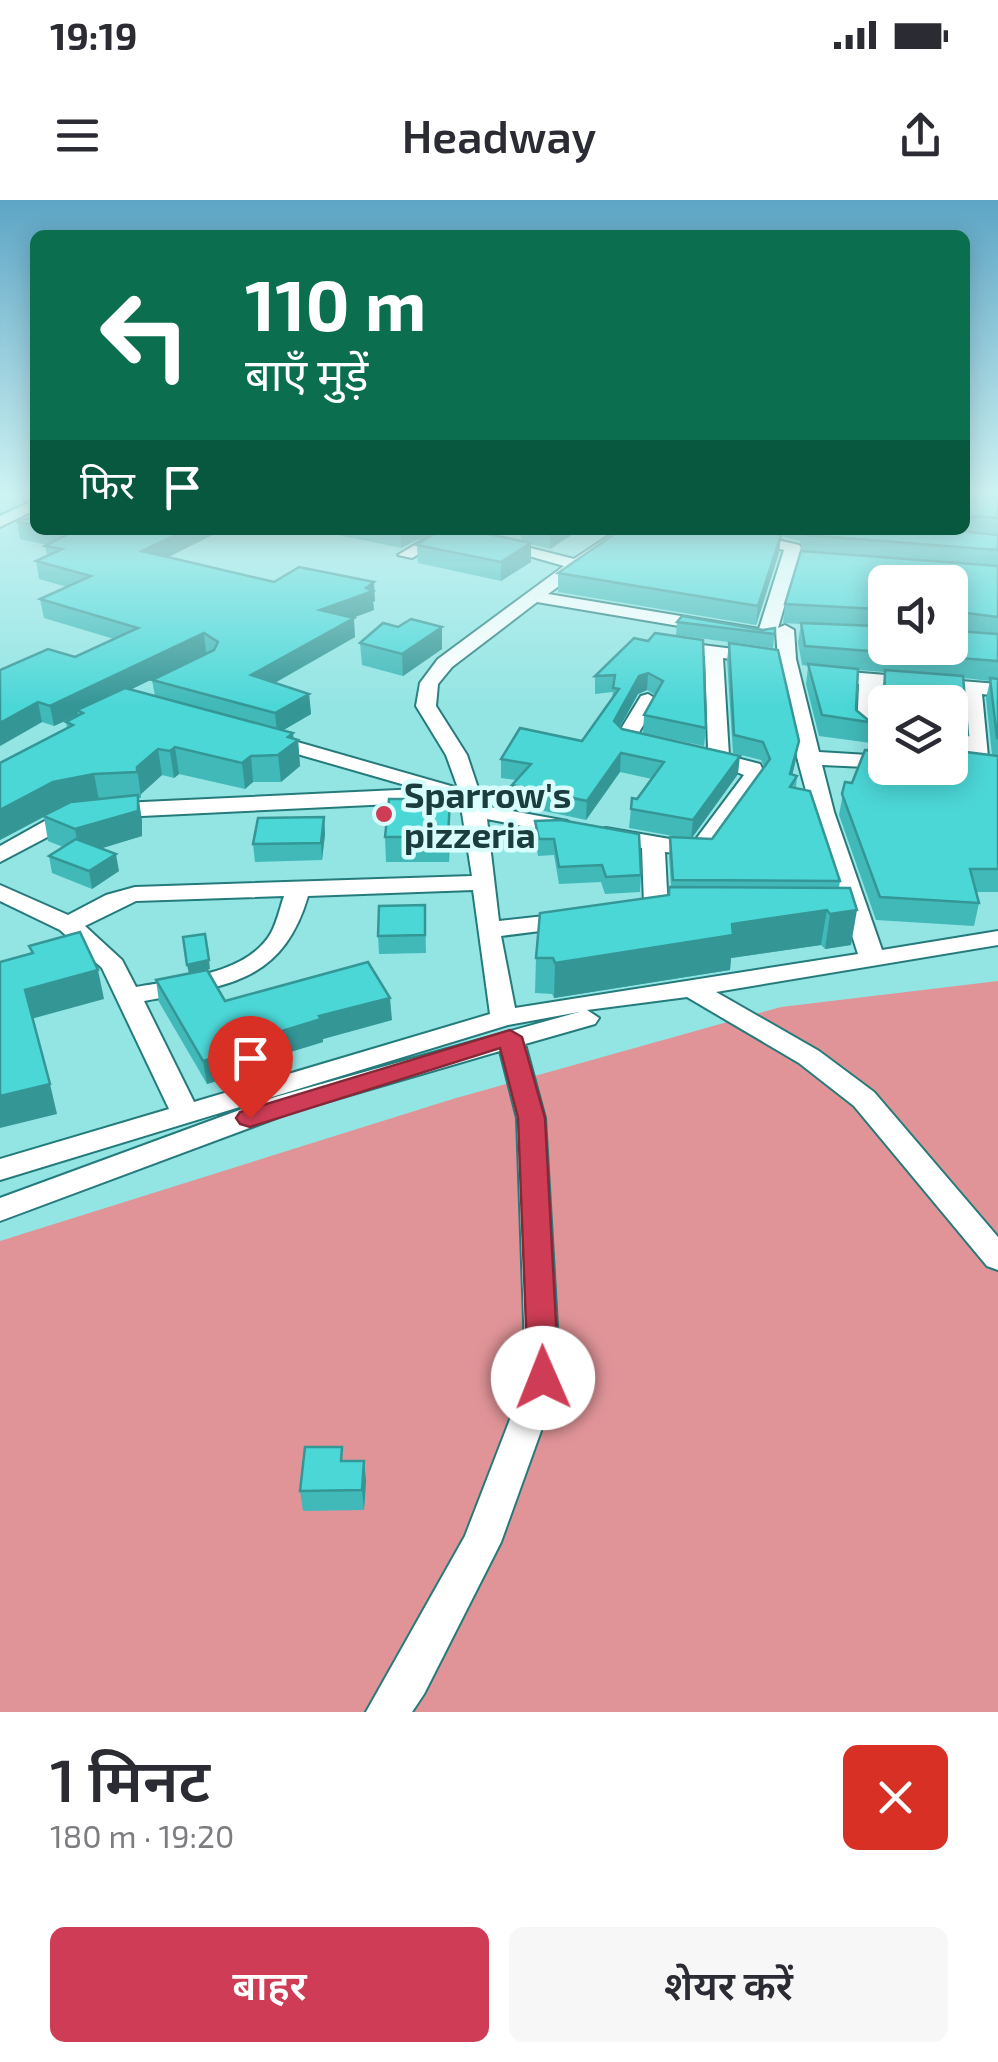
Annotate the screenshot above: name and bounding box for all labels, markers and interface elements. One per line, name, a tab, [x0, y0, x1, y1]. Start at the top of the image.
text: 19:19	[50, 12, 137, 58]
icon: menu	[50, 108, 105, 163]
text: Headway	[402, 108, 596, 162]
icon: share	[893, 108, 948, 163]
text: 110 m	[245, 261, 426, 345]
icon: left	[80, 270, 210, 400]
text: बाएँ मुड़ें	[245, 346, 368, 400]
icon: arrive	[155, 460, 210, 515]
text: फिर	[80, 461, 135, 507]
map controls	[868, 565, 968, 785]
button: sound	[868, 565, 968, 665]
button: layers	[868, 685, 968, 785]
place label: Sparrow's pizzeria	[404, 773, 571, 855]
marker: Sparrow's pizzeria	[373, 803, 395, 825]
pin	[208, 1016, 293, 1119]
icon: arrive	[223, 1031, 278, 1086]
position arrow	[491, 1326, 595, 1430]
text: 1 मिनट	[50, 1742, 210, 1814]
button: close	[843, 1745, 948, 1850]
text: 180 m · 19:20	[50, 1816, 234, 1854]
button: बाहर	[50, 1927, 489, 2042]
button: शेयर करें	[509, 1927, 948, 2042]

